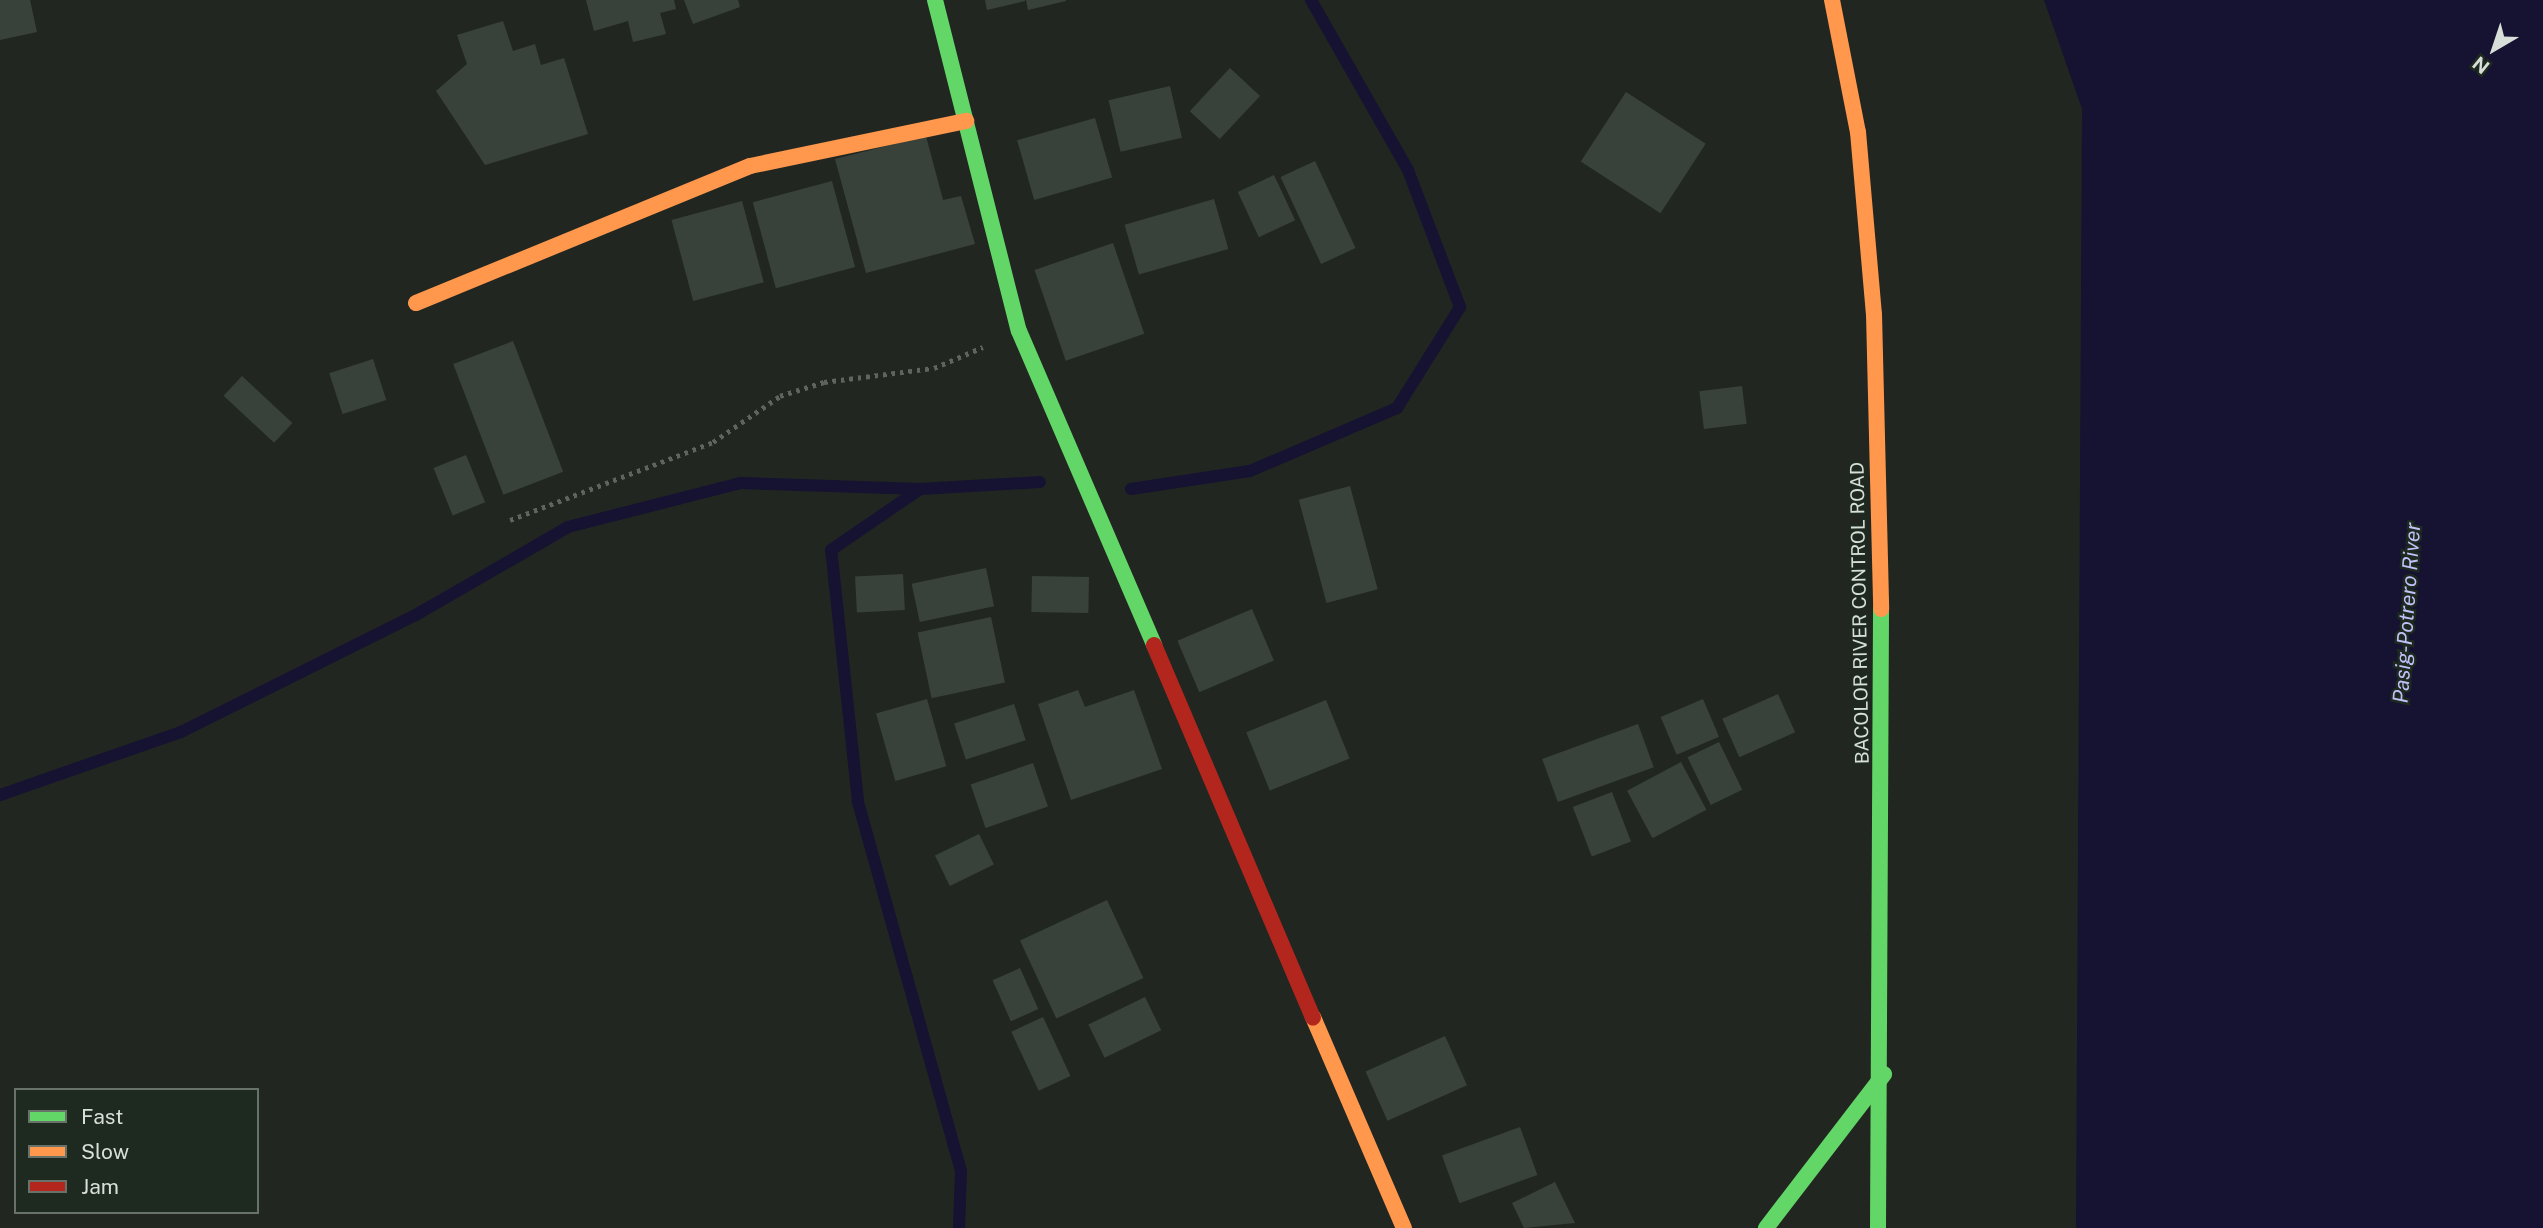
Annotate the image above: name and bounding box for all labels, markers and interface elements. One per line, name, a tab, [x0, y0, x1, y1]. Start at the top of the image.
north arrow	[2459, 14, 2529, 84]
text: N	[2468, 52, 2493, 79]
street label: BACOLOR RIVER CONTROL ROAD	[1846, 462, 1874, 764]
water label: Pasig-Potrero River	[2388, 522, 2426, 704]
legend	[14, 1088, 259, 1214]
text: Fast	[81, 1104, 123, 1129]
text: Slow	[81, 1139, 129, 1164]
text: Jam	[81, 1174, 119, 1199]

